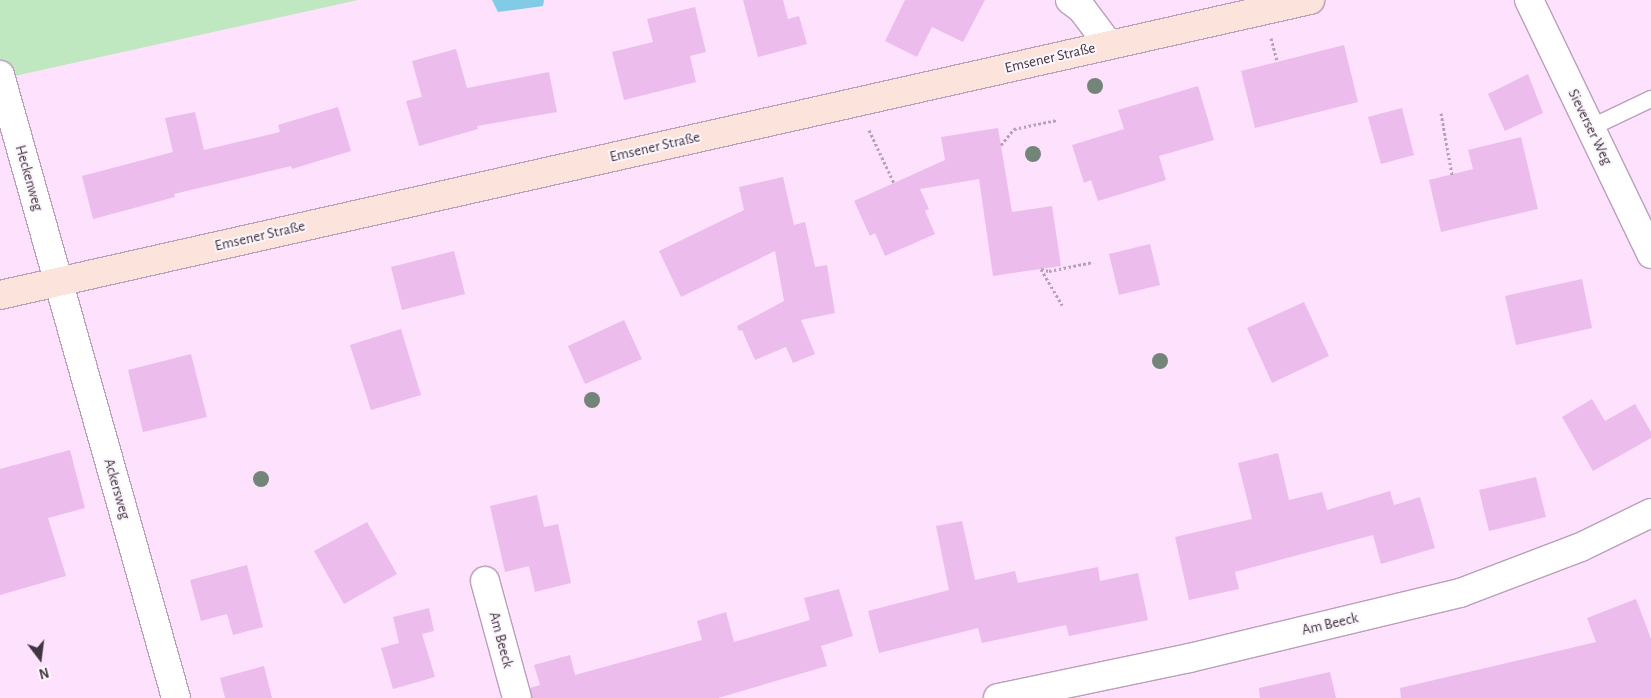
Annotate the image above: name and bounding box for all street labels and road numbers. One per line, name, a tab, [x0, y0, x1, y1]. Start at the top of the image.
street label: Emsener Straße	[1003, 39, 1097, 77]
street label: Sieverser Weg	[1564, 86, 1616, 168]
street label: Emsener Straße	[608, 128, 702, 166]
street label: Heckenweg	[11, 143, 47, 213]
street label: Emsener Straße	[213, 217, 307, 255]
street label: Ackersweg	[100, 457, 134, 521]
street label: Am Beeck	[1300, 609, 1360, 639]
street label: Am Beeck	[485, 610, 517, 670]

